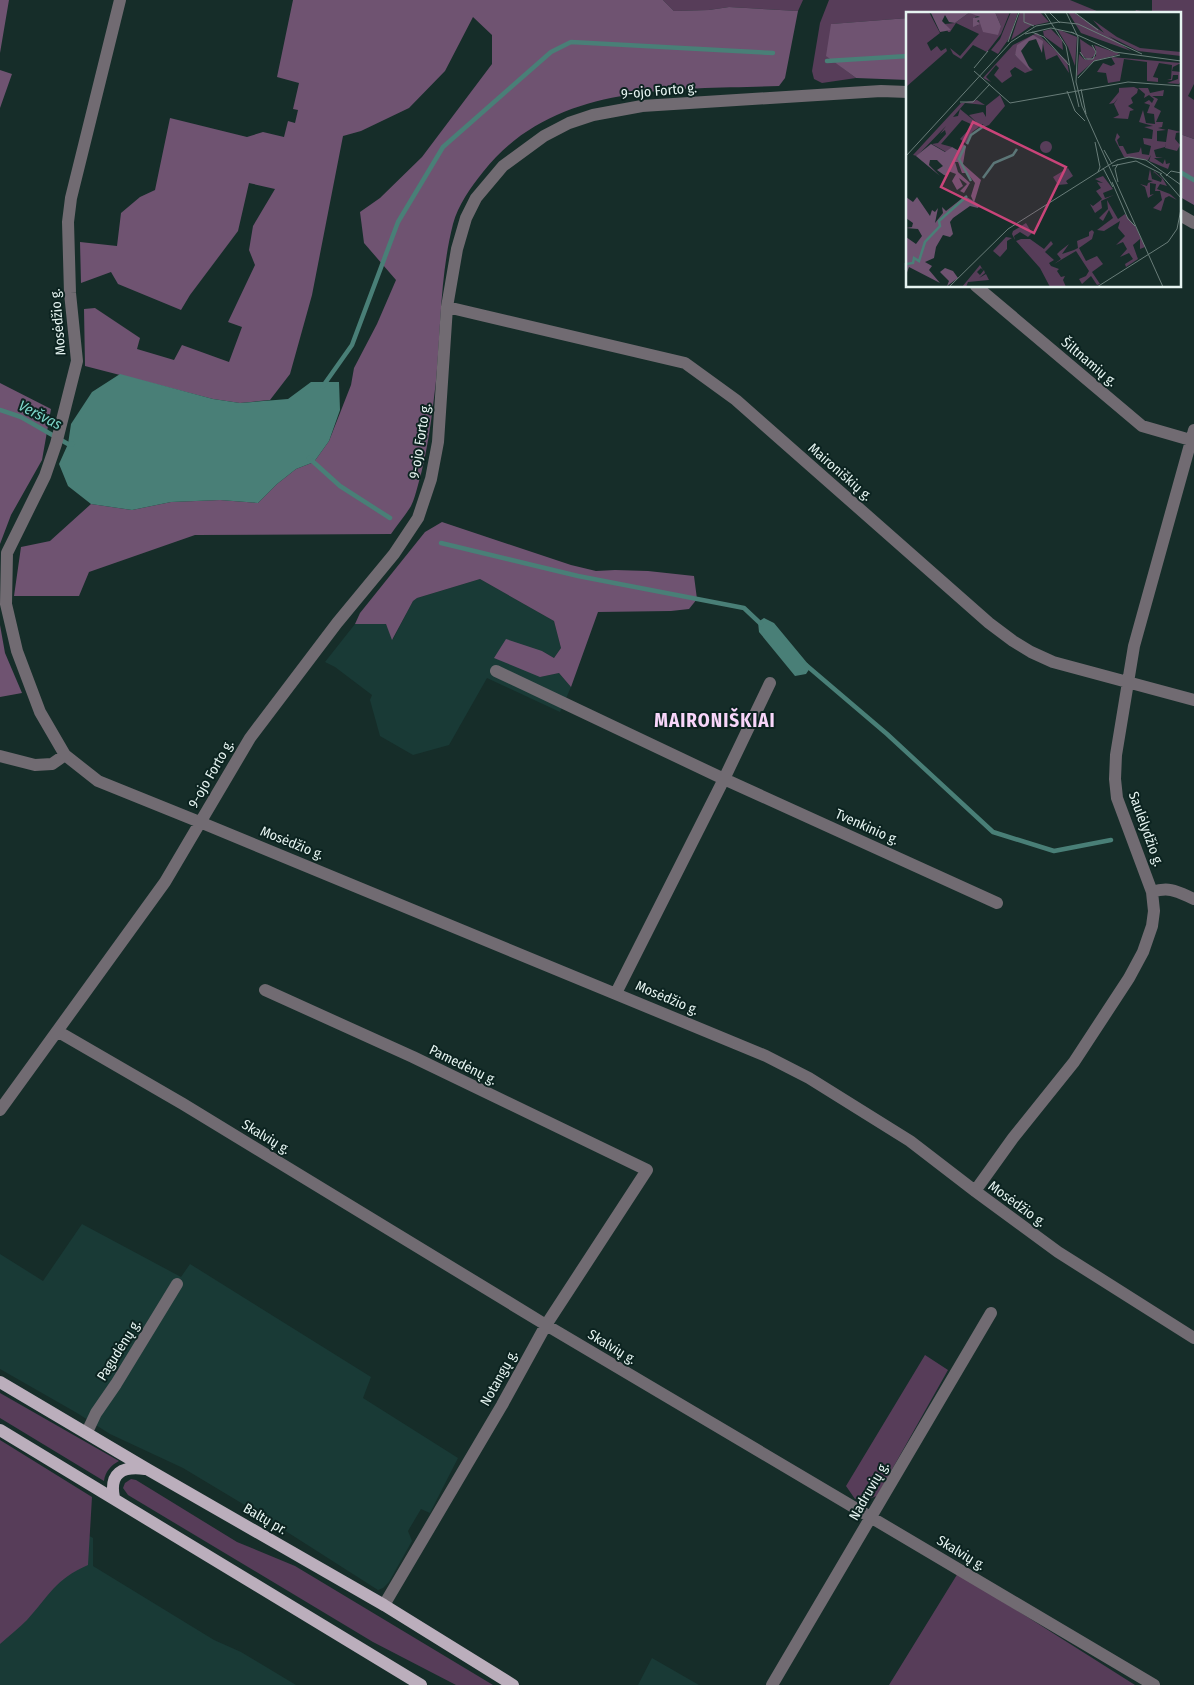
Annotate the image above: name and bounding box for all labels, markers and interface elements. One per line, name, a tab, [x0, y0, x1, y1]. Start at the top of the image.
inset map	[906, 12, 1182, 288]
street label: 9-ojo Forto g.	[620, 79, 698, 103]
street label: Mosėdžio g.	[47, 288, 69, 356]
street label: Šiltnamių g.	[1058, 333, 1121, 390]
water label: Veršvas	[15, 397, 65, 434]
street label: 9-ojo Forto g.	[406, 402, 434, 480]
street label: Maironiškių g.	[805, 440, 876, 504]
district label: MAIRONIŠKIAI	[654, 707, 776, 732]
street label: 9-ojo Forto g.	[185, 737, 237, 811]
street label: Saulėlydžio g.	[1125, 789, 1167, 869]
street label: Tvenkinio g.	[833, 805, 901, 849]
street label: Mosėdžio g.	[258, 823, 326, 863]
street label: Mosėdžio g.	[633, 977, 701, 1019]
street label: Pamedėnų g.	[426, 1041, 500, 1089]
street label: Skalvių g.	[239, 1116, 293, 1158]
street label: Mosėdžio g.	[985, 1177, 1049, 1231]
street label: Pagudėnų g.	[93, 1316, 145, 1384]
street label: Skalvių g.	[585, 1326, 639, 1368]
street label: Notangų g.	[477, 1347, 521, 1409]
street label: Nadruvių g.	[845, 1459, 893, 1523]
street label: Baltų pr.	[240, 1500, 290, 1538]
street label: Skalvių g.	[934, 1532, 988, 1574]

